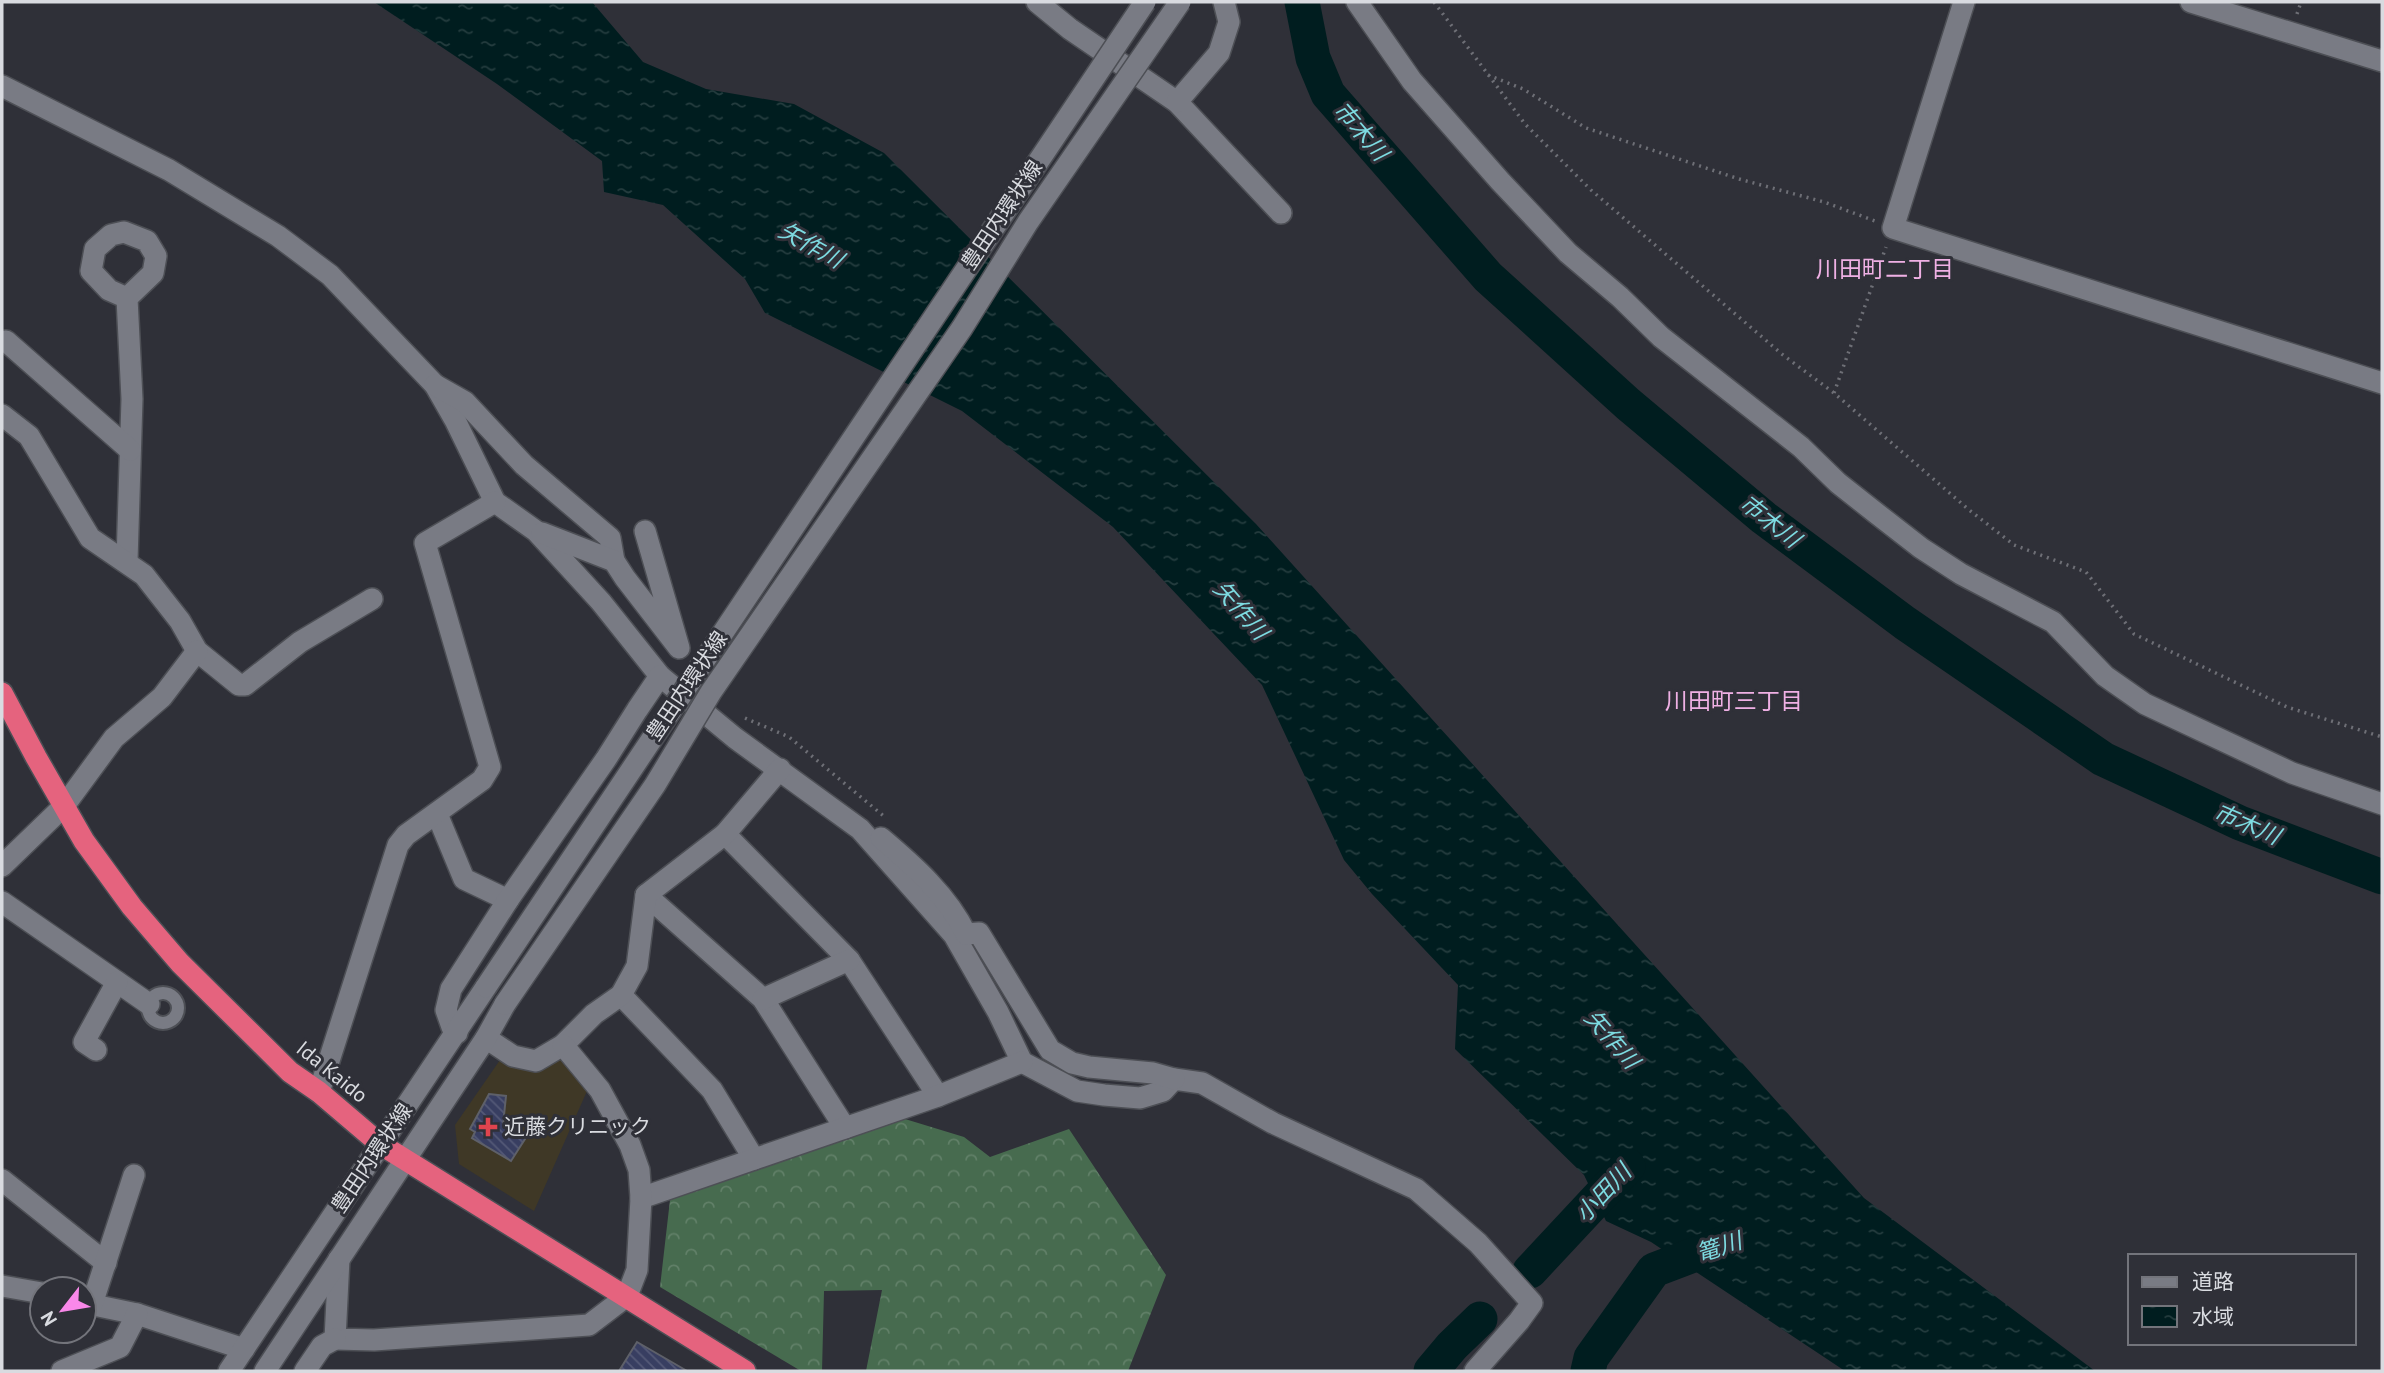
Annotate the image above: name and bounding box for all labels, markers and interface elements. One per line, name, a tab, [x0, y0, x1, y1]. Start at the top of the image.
water label: 市木川	[1328, 95, 1397, 168]
street label: 豊田内環状線	[955, 155, 1048, 274]
water label: 矢作川	[774, 215, 851, 275]
district label: 川田町二丁目	[1816, 254, 1954, 283]
water label: 市木川	[1734, 488, 1809, 555]
water label: 矢作川	[1208, 574, 1277, 647]
street label: 豊田内環状線	[640, 626, 733, 745]
district label: 川田町三丁目	[1665, 686, 1803, 715]
water label: 市木川	[2210, 797, 2287, 852]
water label: 矢作川	[1579, 1003, 1648, 1076]
street label: Ida Kaido	[291, 1035, 374, 1109]
street label: 豊田内環状線	[325, 1098, 418, 1217]
place label: 近藤クリニック	[504, 1113, 651, 1140]
marker: 近藤クリニック	[478, 1117, 498, 1137]
water label: 小田川	[1569, 1155, 1639, 1228]
water label: 篭川	[1692, 1225, 1748, 1267]
legend	[2128, 1254, 2356, 1345]
text: 道路	[2192, 1268, 2234, 1295]
north arrow	[28, 1275, 98, 1345]
text: 水域	[2192, 1303, 2234, 1330]
text: N	[35, 1307, 62, 1330]

